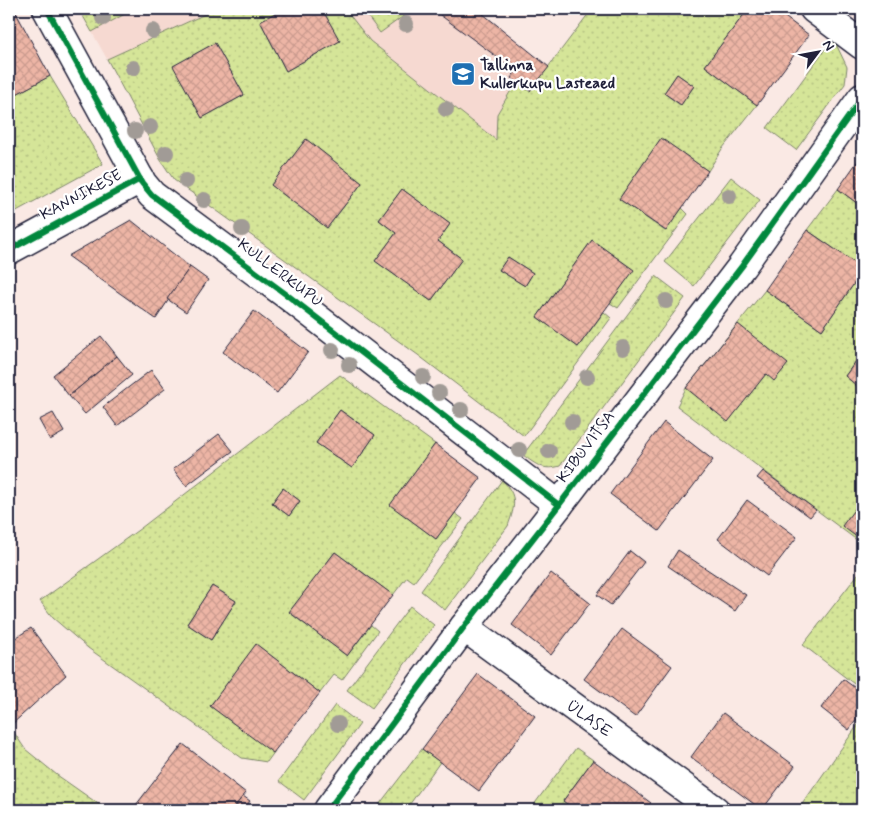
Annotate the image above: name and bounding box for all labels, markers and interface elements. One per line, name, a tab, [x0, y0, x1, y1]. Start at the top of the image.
north arrow	[794, 28, 844, 78]
text: N	[818, 37, 838, 54]
place label: Tallinna Kullerkupu Lasteaed	[480, 55, 615, 94]
school or university icon: Tallinna Kullerkupu Lasteaed	[450, 61, 476, 87]
street label: KANNIKESE	[36, 165, 126, 225]
street label: KULLERKUPU	[233, 234, 327, 312]
street label: KIBUVITSA	[552, 407, 620, 487]
street label: ÜLASE	[562, 695, 616, 742]

